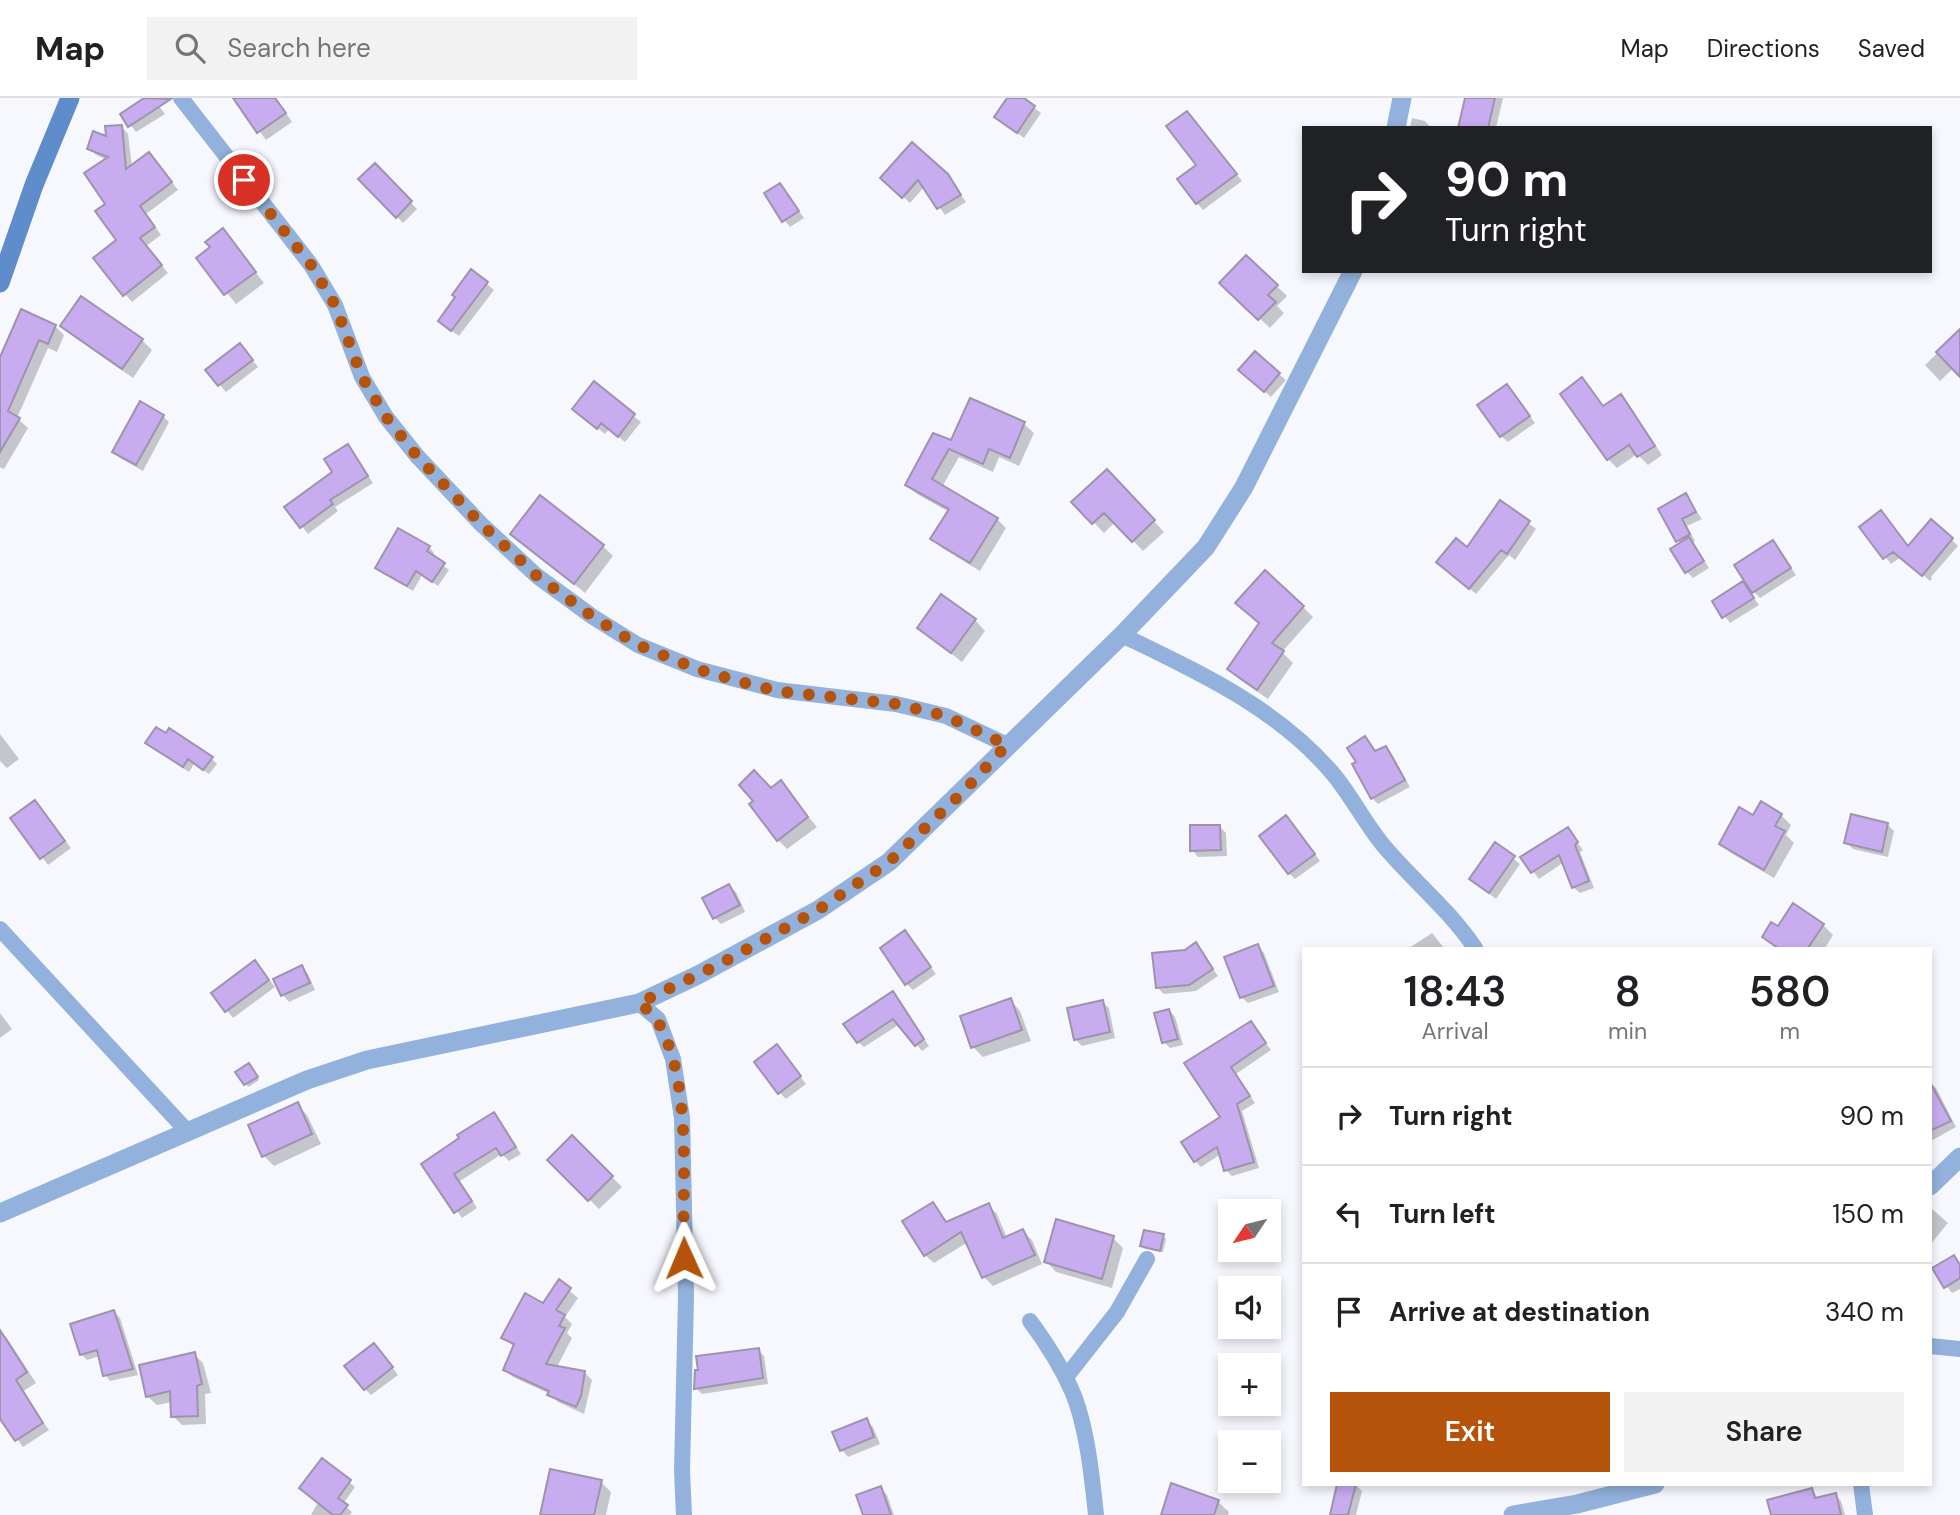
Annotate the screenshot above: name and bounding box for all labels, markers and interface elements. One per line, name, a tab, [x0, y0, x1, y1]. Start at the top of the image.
search box	[147, 17, 637, 80]
text: Map	[35, 27, 105, 70]
icon: search	[171, 29, 209, 67]
text: Search here	[227, 31, 371, 65]
text: Map	[1621, 33, 1669, 64]
text: Directions	[1707, 33, 1820, 64]
text: Saved	[1858, 33, 1925, 64]
text: 90 m	[1445, 147, 1568, 211]
pin	[214, 150, 274, 210]
icon: right	[1330, 154, 1421, 245]
icon: arrive	[225, 161, 263, 199]
text: Turn right	[1445, 209, 1587, 251]
text: 18:43	[1404, 964, 1506, 1019]
text: 8	[1615, 964, 1641, 1019]
text: 580	[1749, 964, 1830, 1019]
text: Arrival	[1422, 1016, 1489, 1046]
text: min	[1608, 1016, 1647, 1046]
text: m	[1779, 1016, 1800, 1046]
icon: right	[1330, 1097, 1368, 1135]
text: Turn right	[1389, 1099, 1513, 1133]
text: 90 m	[1840, 1099, 1904, 1133]
icon: left	[1330, 1195, 1368, 1233]
text: Turn left	[1389, 1197, 1496, 1231]
text: 150 m	[1832, 1197, 1904, 1231]
north arrow	[1218, 1199, 1281, 1262]
map controls	[1218, 1199, 1281, 1493]
position arrow	[647, 1221, 721, 1295]
button: sound	[1218, 1276, 1281, 1339]
icon: arrive	[1330, 1293, 1368, 1331]
text: Arrive at destination	[1389, 1295, 1650, 1329]
text: 340 m	[1825, 1295, 1904, 1329]
button: +	[1218, 1353, 1281, 1416]
button: Exit	[1330, 1392, 1610, 1472]
button: Share	[1624, 1392, 1904, 1472]
button: −	[1218, 1430, 1281, 1493]

